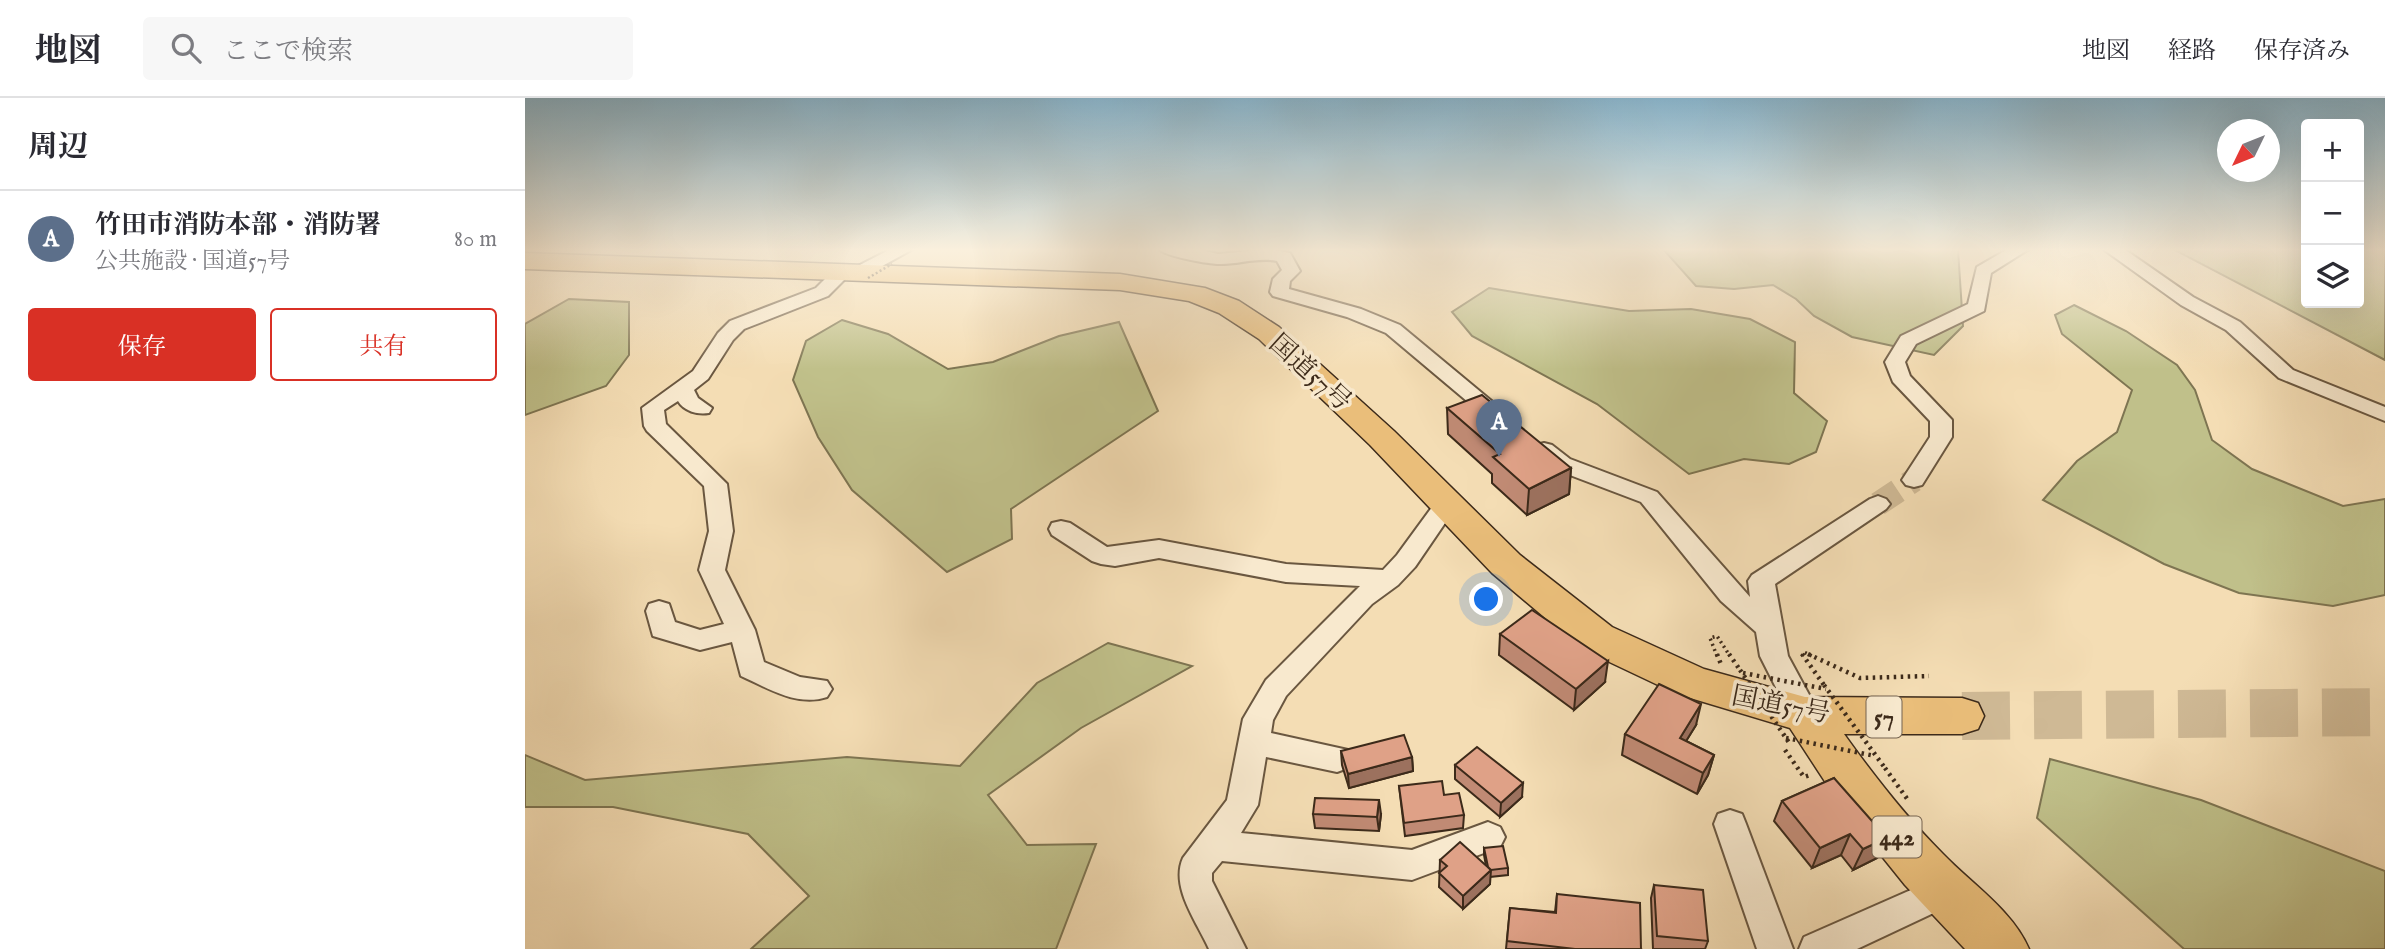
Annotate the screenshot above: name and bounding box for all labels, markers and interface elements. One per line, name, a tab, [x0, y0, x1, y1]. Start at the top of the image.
search box	[143, 17, 633, 80]
icon: search	[167, 29, 205, 67]
text: 地図	[35, 31, 101, 73]
text: ここで検索	[223, 35, 353, 68]
text: 地図	[2082, 36, 2130, 67]
text: 経路	[2168, 36, 2216, 67]
text: 保存済み	[2254, 36, 2350, 67]
north arrow	[2217, 119, 2280, 182]
map controls	[2301, 119, 2364, 308]
button: +	[2301, 119, 2364, 182]
text: 周辺	[28, 129, 88, 167]
button: −	[2301, 182, 2364, 245]
text: 竹田市消防本部・消防署	[95, 209, 381, 242]
text: A	[43, 225, 59, 254]
text: 80 m	[454, 225, 497, 254]
button: layers	[2301, 245, 2364, 308]
text: 公共施設 · 国道57号	[95, 247, 290, 276]
button: 保存	[28, 308, 256, 381]
button: 共有	[270, 308, 497, 381]
street label: 国道57号	[1262, 328, 1358, 419]
pin: A	[1476, 399, 1522, 457]
your location	[1469, 582, 1503, 616]
street label: 国道57号	[1729, 680, 1833, 731]
road number: 57	[1867, 696, 1901, 738]
road number: 442	[1873, 816, 1921, 858]

